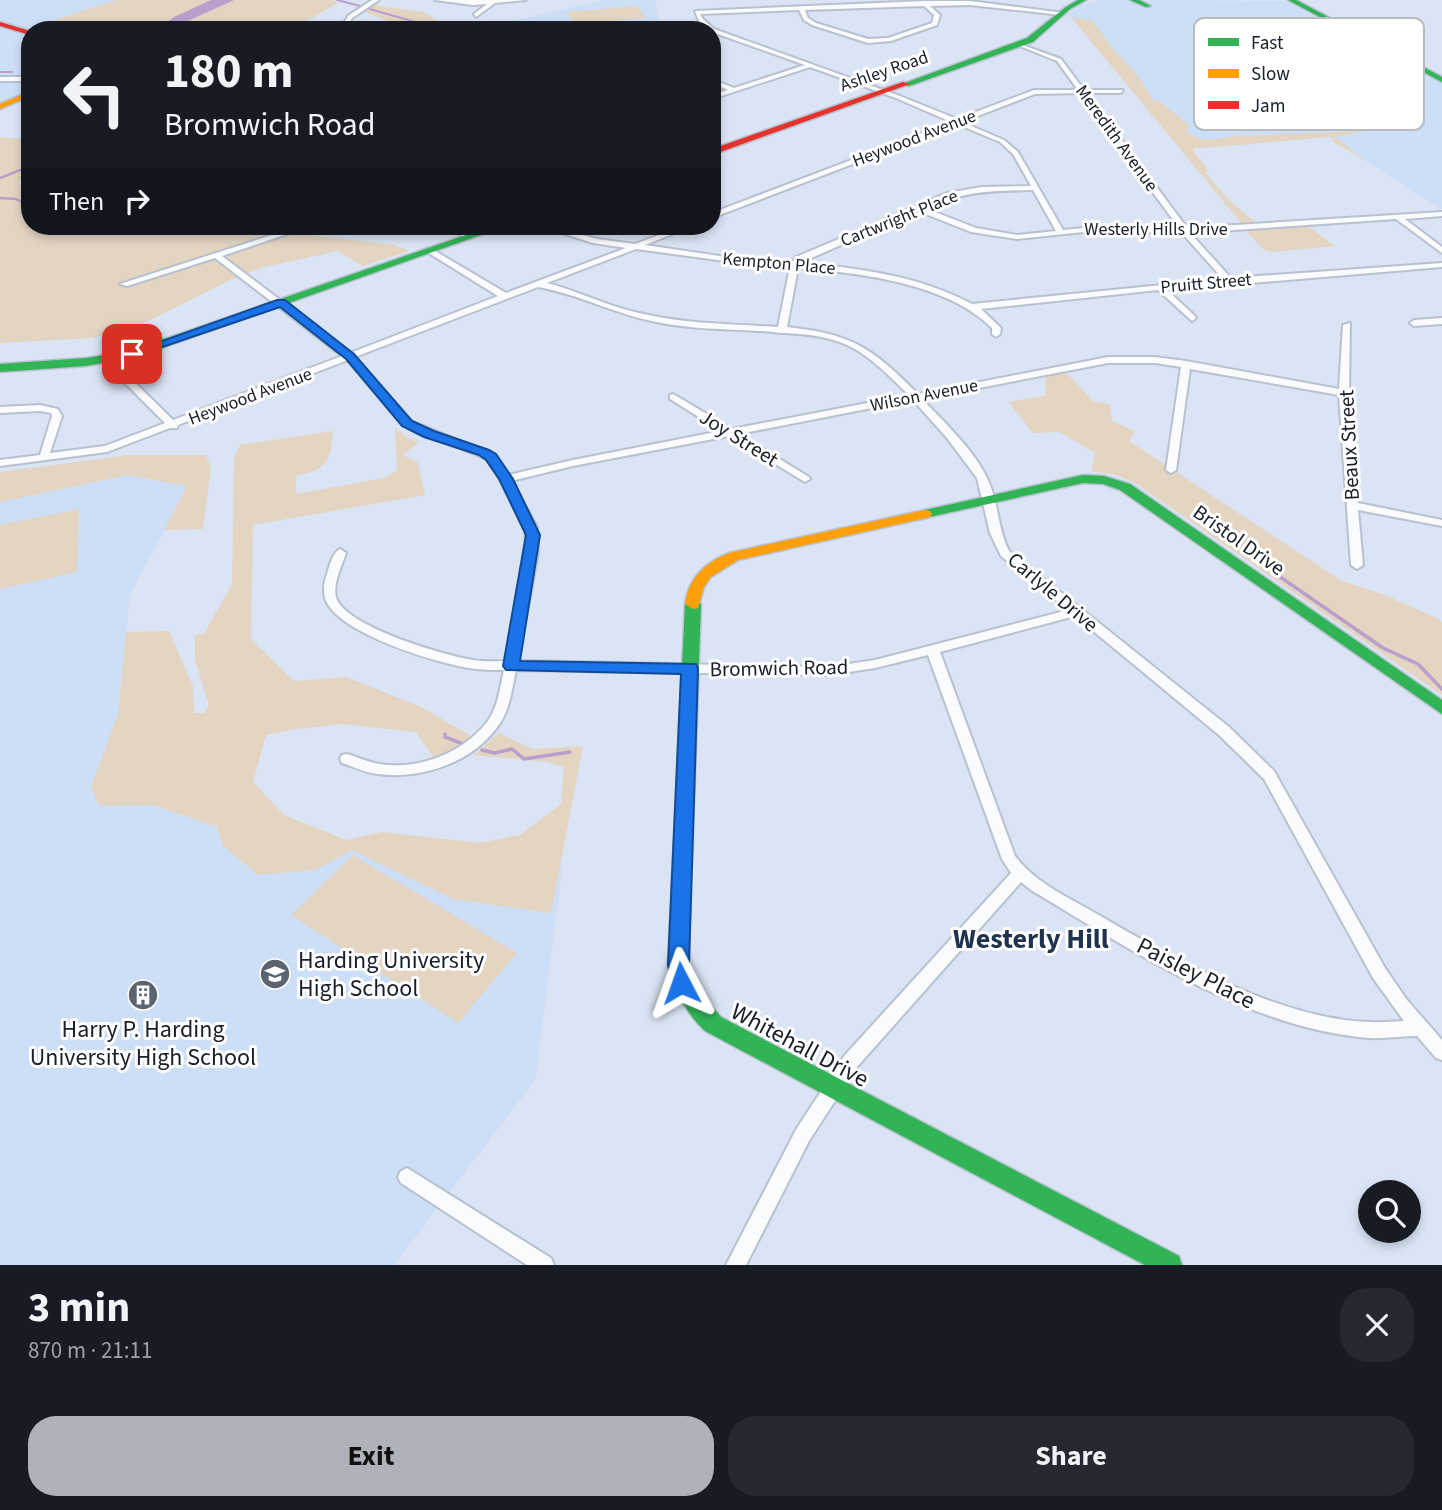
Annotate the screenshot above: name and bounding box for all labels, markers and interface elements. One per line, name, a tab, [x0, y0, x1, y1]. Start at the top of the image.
legend	[1194, 18, 1424, 130]
text: Fast	[1251, 30, 1284, 57]
text: 180 m	[164, 37, 293, 107]
street label: Ashley Road	[837, 45, 932, 98]
icon: left	[49, 49, 140, 140]
text: Slow	[1251, 61, 1290, 88]
street label: Meredith Avenue	[1069, 80, 1164, 197]
text: Jam	[1251, 93, 1285, 120]
text: Bromwich Road	[164, 102, 375, 148]
street label: Heywood Avenue	[849, 103, 980, 174]
icon: right	[118, 182, 156, 220]
text: Then	[49, 183, 104, 220]
street label: Cartwright Place	[837, 184, 962, 253]
street label: Westerly Hills Drive	[1084, 217, 1228, 242]
street label: Kempton Place	[721, 246, 837, 281]
street label: Pruitt Street	[1160, 267, 1253, 300]
pin	[102, 324, 162, 384]
icon: arrive	[113, 335, 151, 373]
street label: Heywood Avenue	[185, 361, 316, 432]
street label: Wilson Avenue	[868, 373, 980, 418]
street label: Beaux Street	[1331, 389, 1367, 501]
street label: Joy Street	[694, 402, 784, 474]
street label: Bristol Drive	[1187, 497, 1291, 583]
street label: Carlyle Drive	[1001, 545, 1105, 639]
street label: Bromwich Road	[709, 652, 849, 684]
district label: Westerly Hill	[953, 919, 1109, 959]
street label: Paisley Place	[1130, 929, 1261, 1018]
place label: Harding University High School	[298, 943, 484, 1006]
position arrow	[644, 946, 718, 1020]
school or university icon: Harding University High School	[258, 957, 292, 991]
building icon: Harry P. Harding University High School	[126, 978, 160, 1012]
street label: Whitehall Drive	[725, 994, 875, 1097]
place label: Harry P. Harding University High School	[30, 1012, 256, 1075]
map controls	[1358, 1180, 1421, 1243]
button: search	[1358, 1180, 1421, 1243]
text: 3 min	[28, 1278, 130, 1338]
button: close	[1340, 1288, 1414, 1362]
text: 870 m · 21:11	[28, 1334, 152, 1367]
button: Exit	[28, 1416, 714, 1496]
button: Share	[728, 1416, 1414, 1496]

